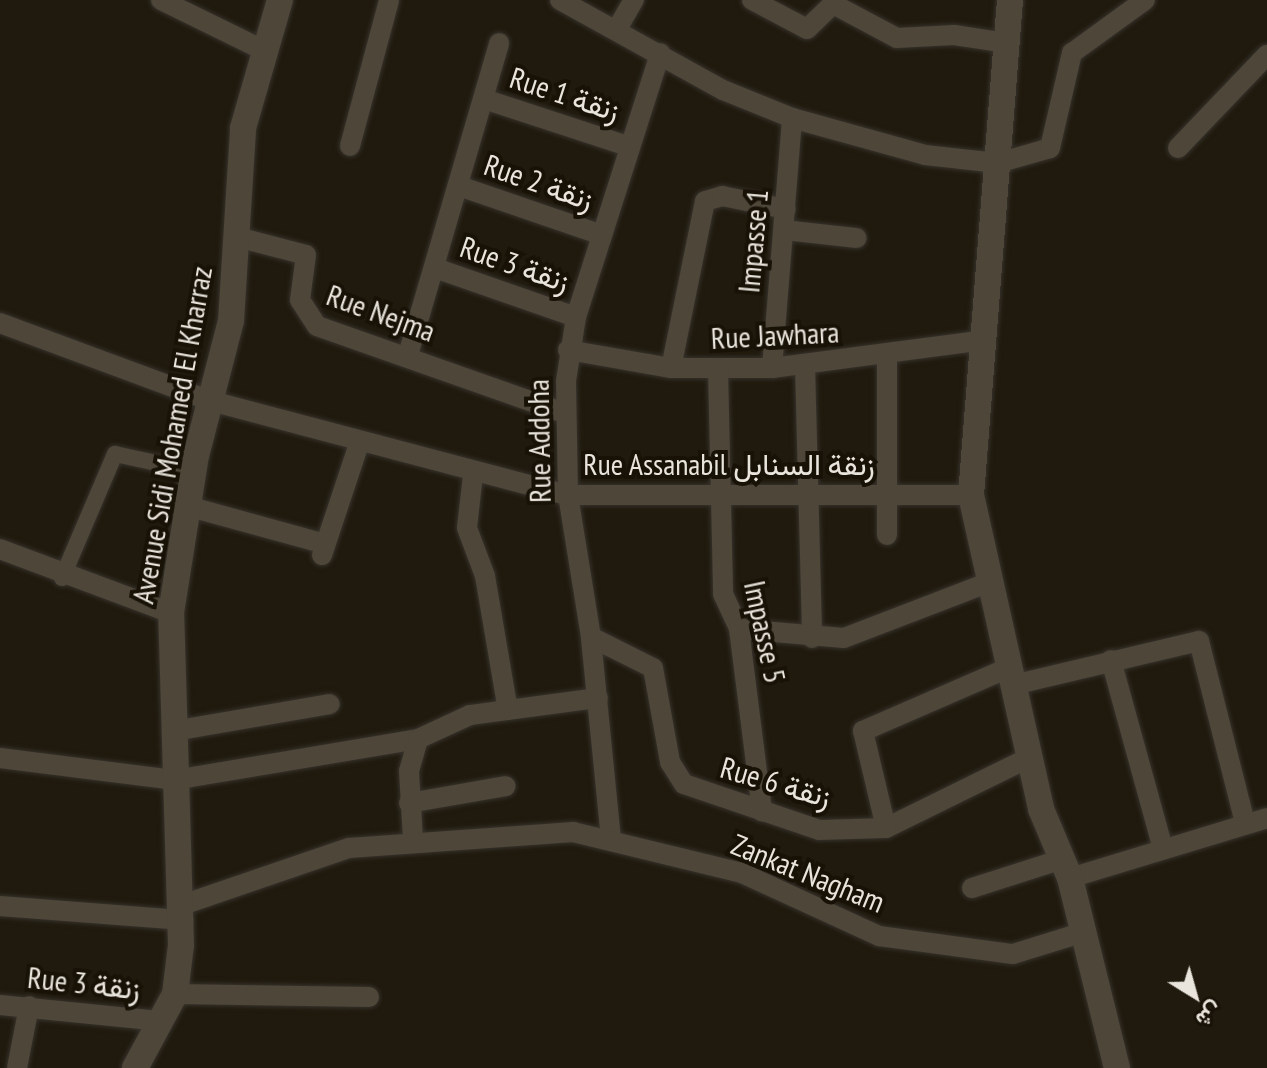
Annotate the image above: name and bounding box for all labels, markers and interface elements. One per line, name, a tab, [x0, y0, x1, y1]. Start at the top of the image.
street label: Rue 1 زنقة	[506, 59, 624, 129]
street label: Rue 2 زنقة	[480, 147, 598, 217]
street label: Impasse 1	[731, 188, 775, 294]
street label: Rue 3 زنقة	[456, 229, 574, 299]
street label: Avenue Sidi Mohamed El Kharraz	[125, 264, 219, 606]
street label: Rue Nejma	[322, 277, 440, 349]
street label: Rue Jawhara	[710, 314, 840, 356]
street label: Rue Addoha	[520, 378, 558, 504]
street label: Rue Assanabil زنقة السنابل	[583, 446, 875, 482]
street label: Impasse 5	[737, 577, 793, 687]
street label: Rue 6 زنقة	[717, 749, 835, 815]
street label: Zankat Nagham	[726, 826, 890, 920]
north arrow	[1155, 956, 1235, 1036]
street label: Rue 3 زنقة	[26, 959, 142, 1007]
text: ش	[1190, 996, 1228, 1034]

